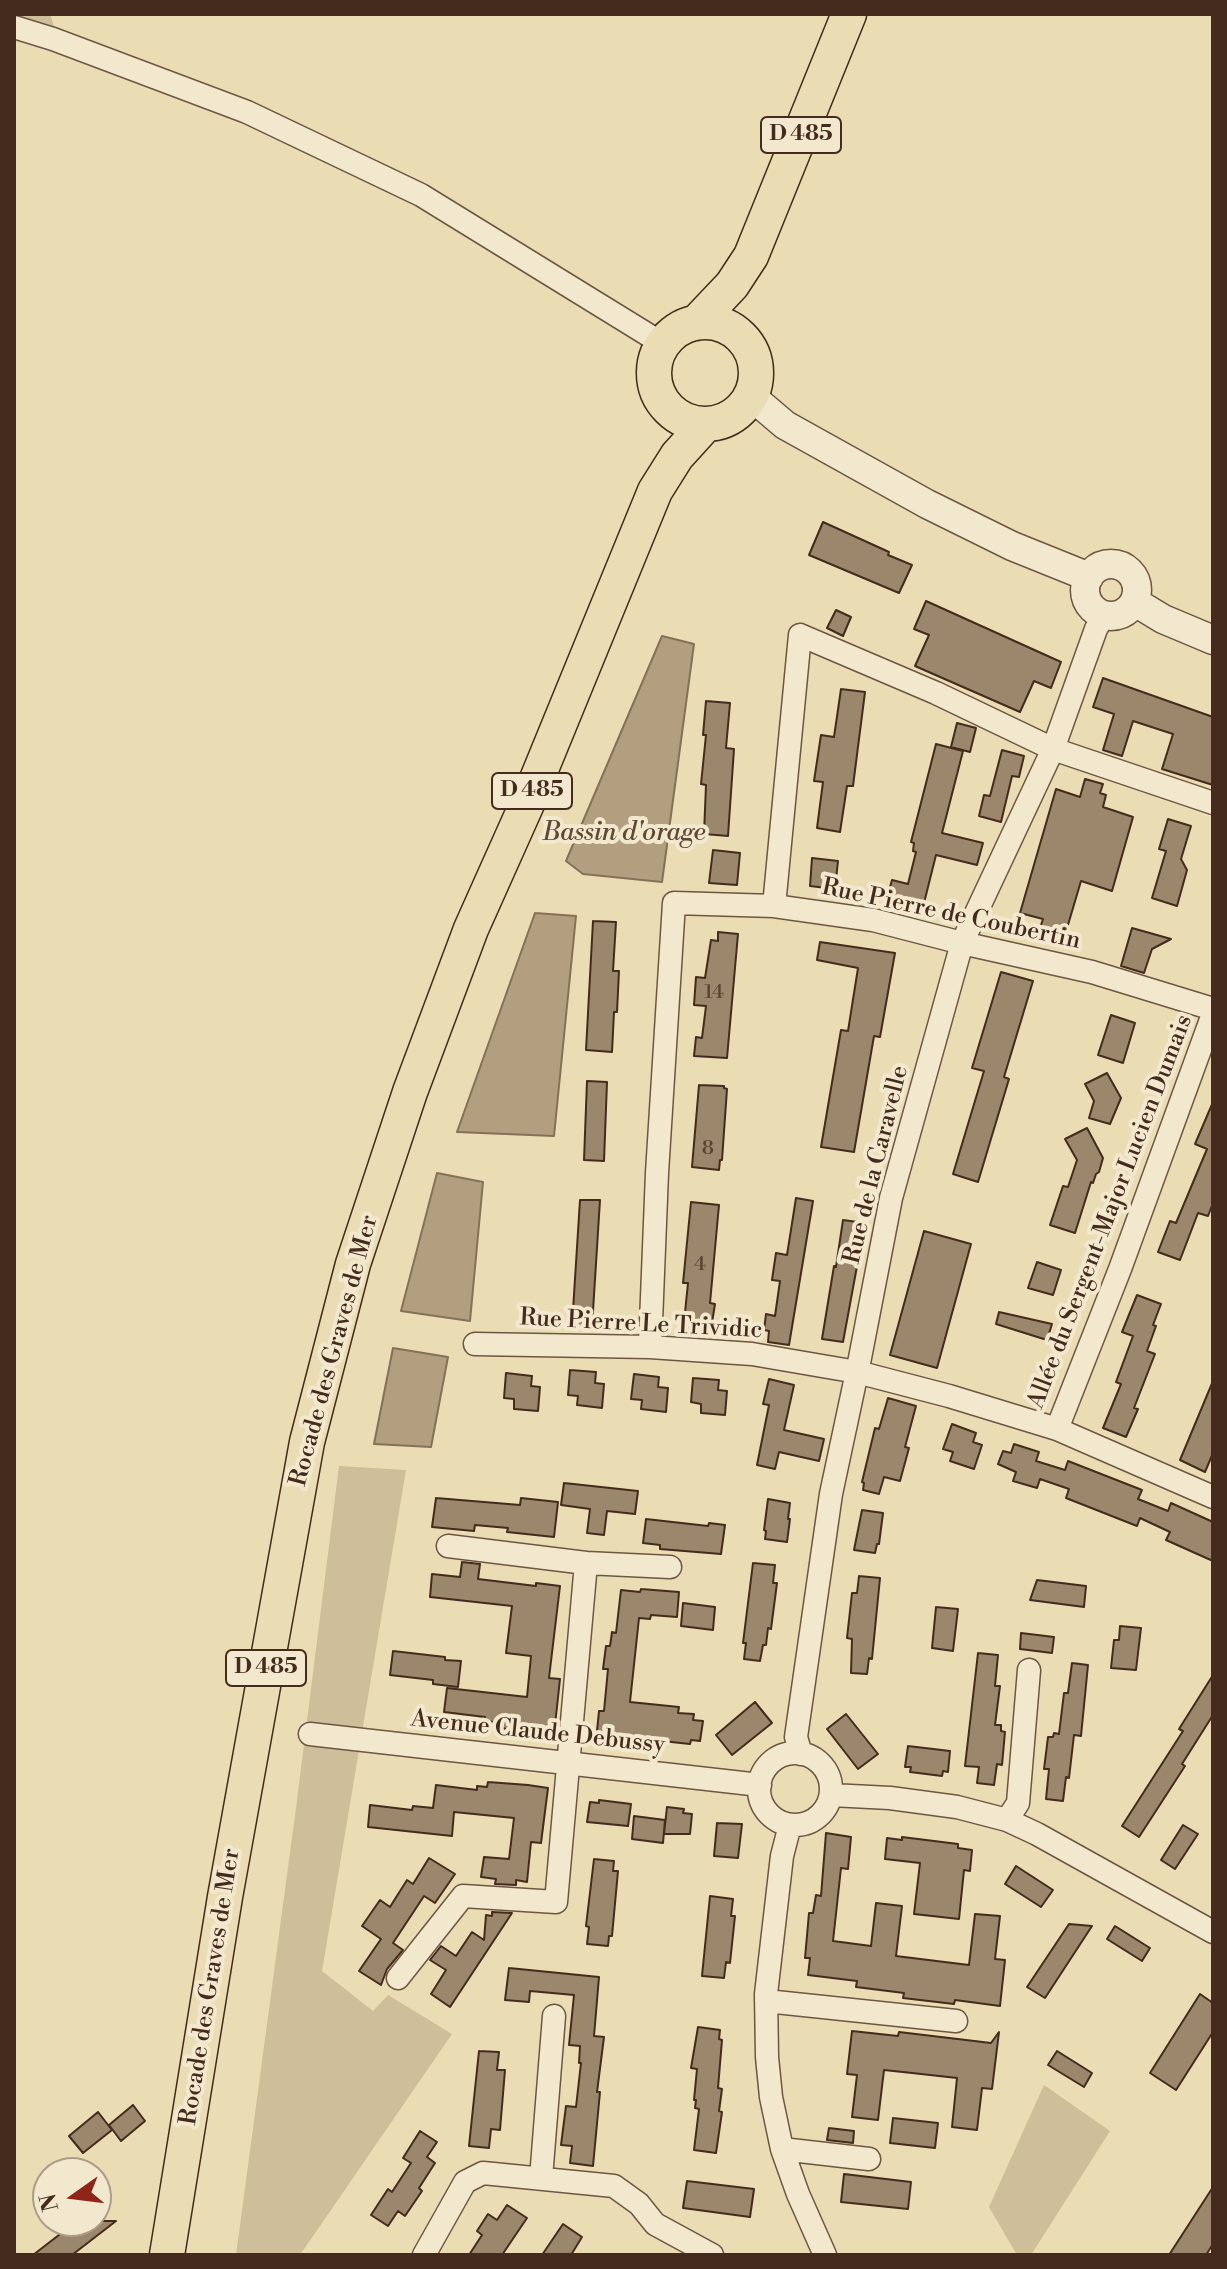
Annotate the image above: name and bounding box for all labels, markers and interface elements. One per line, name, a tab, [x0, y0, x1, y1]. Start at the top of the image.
road number: D 485	[761, 117, 841, 153]
road number: D 485	[492, 773, 572, 809]
water label: Bassin d'orage	[542, 818, 706, 850]
street label: Rue Pierre de Coubertin	[819, 873, 1083, 957]
house number: 14	[704, 981, 724, 1005]
street label: Allée du Sergent-Major Lucien Dumais	[1022, 1011, 1200, 1413]
street label: Rue de la Caravelle	[838, 1063, 916, 1267]
house number: 8	[702, 1137, 714, 1161]
street label: Rocade des Graves de Mer	[285, 1212, 385, 1490]
house number: 4	[694, 1253, 706, 1277]
street label: Rue Pierre Le Trividic	[519, 1304, 763, 1346]
road number: D 485	[226, 1650, 306, 1686]
street label: Avenue Claude Debussy	[409, 1705, 667, 1761]
street label: Rocade des Graves de Mer	[175, 1847, 247, 2127]
north arrow	[32, 2157, 112, 2237]
text: N	[35, 2191, 65, 2214]

